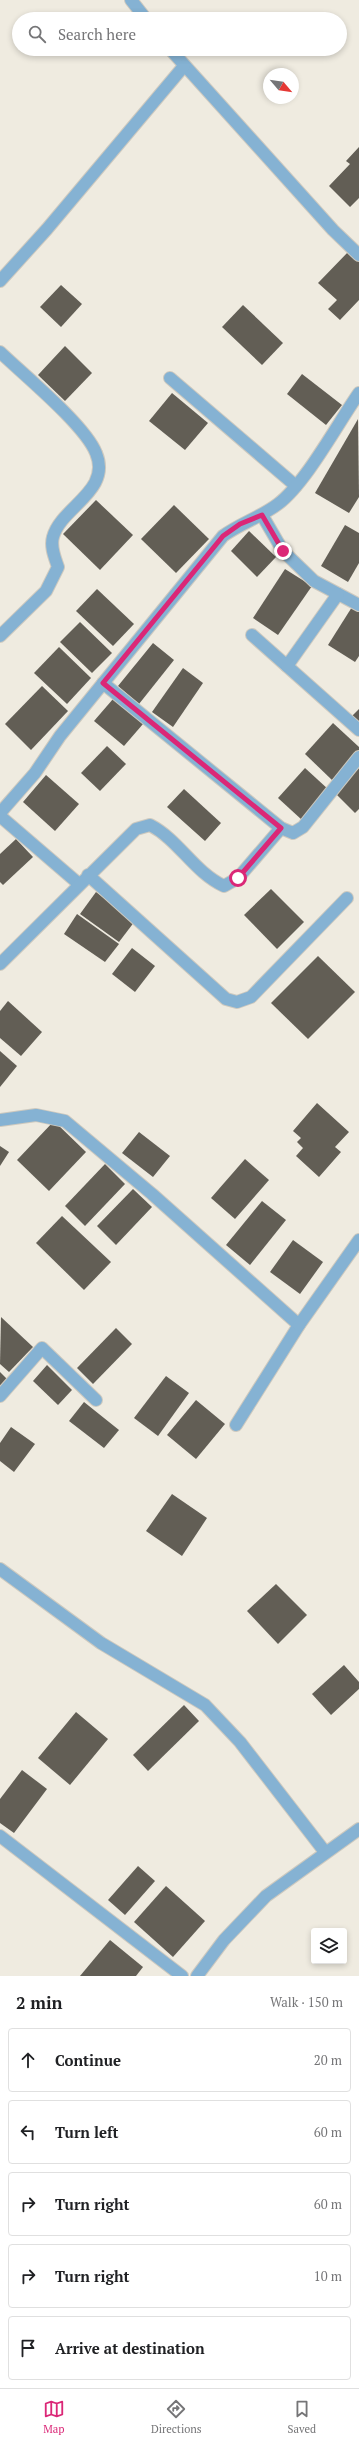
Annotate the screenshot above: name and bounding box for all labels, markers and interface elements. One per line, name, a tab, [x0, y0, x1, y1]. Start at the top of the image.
search box	[12, 12, 347, 56]
icon: search	[26, 23, 48, 45]
text: Search here	[58, 24, 136, 44]
north arrow	[263, 68, 299, 104]
route end	[274, 542, 292, 560]
route start	[229, 869, 247, 887]
map controls	[311, 1928, 347, 1964]
button: layers	[311, 1928, 347, 1964]
text: 2 min	[16, 1991, 63, 2014]
text: Walk · 150 m	[270, 1993, 343, 2011]
icon: ahead	[17, 2049, 39, 2071]
text: Continue	[55, 2050, 121, 2070]
text: 20 m	[314, 2051, 342, 2069]
icon: left	[17, 2121, 39, 2143]
text: Turn left	[55, 2122, 119, 2142]
text: 60 m	[314, 2123, 342, 2141]
icon: right	[17, 2193, 39, 2215]
text: Turn right	[55, 2194, 130, 2214]
text: 60 m	[314, 2195, 342, 2213]
icon: right	[17, 2265, 39, 2287]
text: Turn right	[55, 2266, 130, 2286]
text: 10 m	[314, 2267, 342, 2285]
icon: arrive	[17, 2337, 39, 2359]
text: Arrive at destination	[55, 2338, 205, 2358]
tab: Map	[43, 2398, 65, 2436]
tab: Directions	[151, 2398, 202, 2436]
tab: Saved	[288, 2398, 316, 2436]

